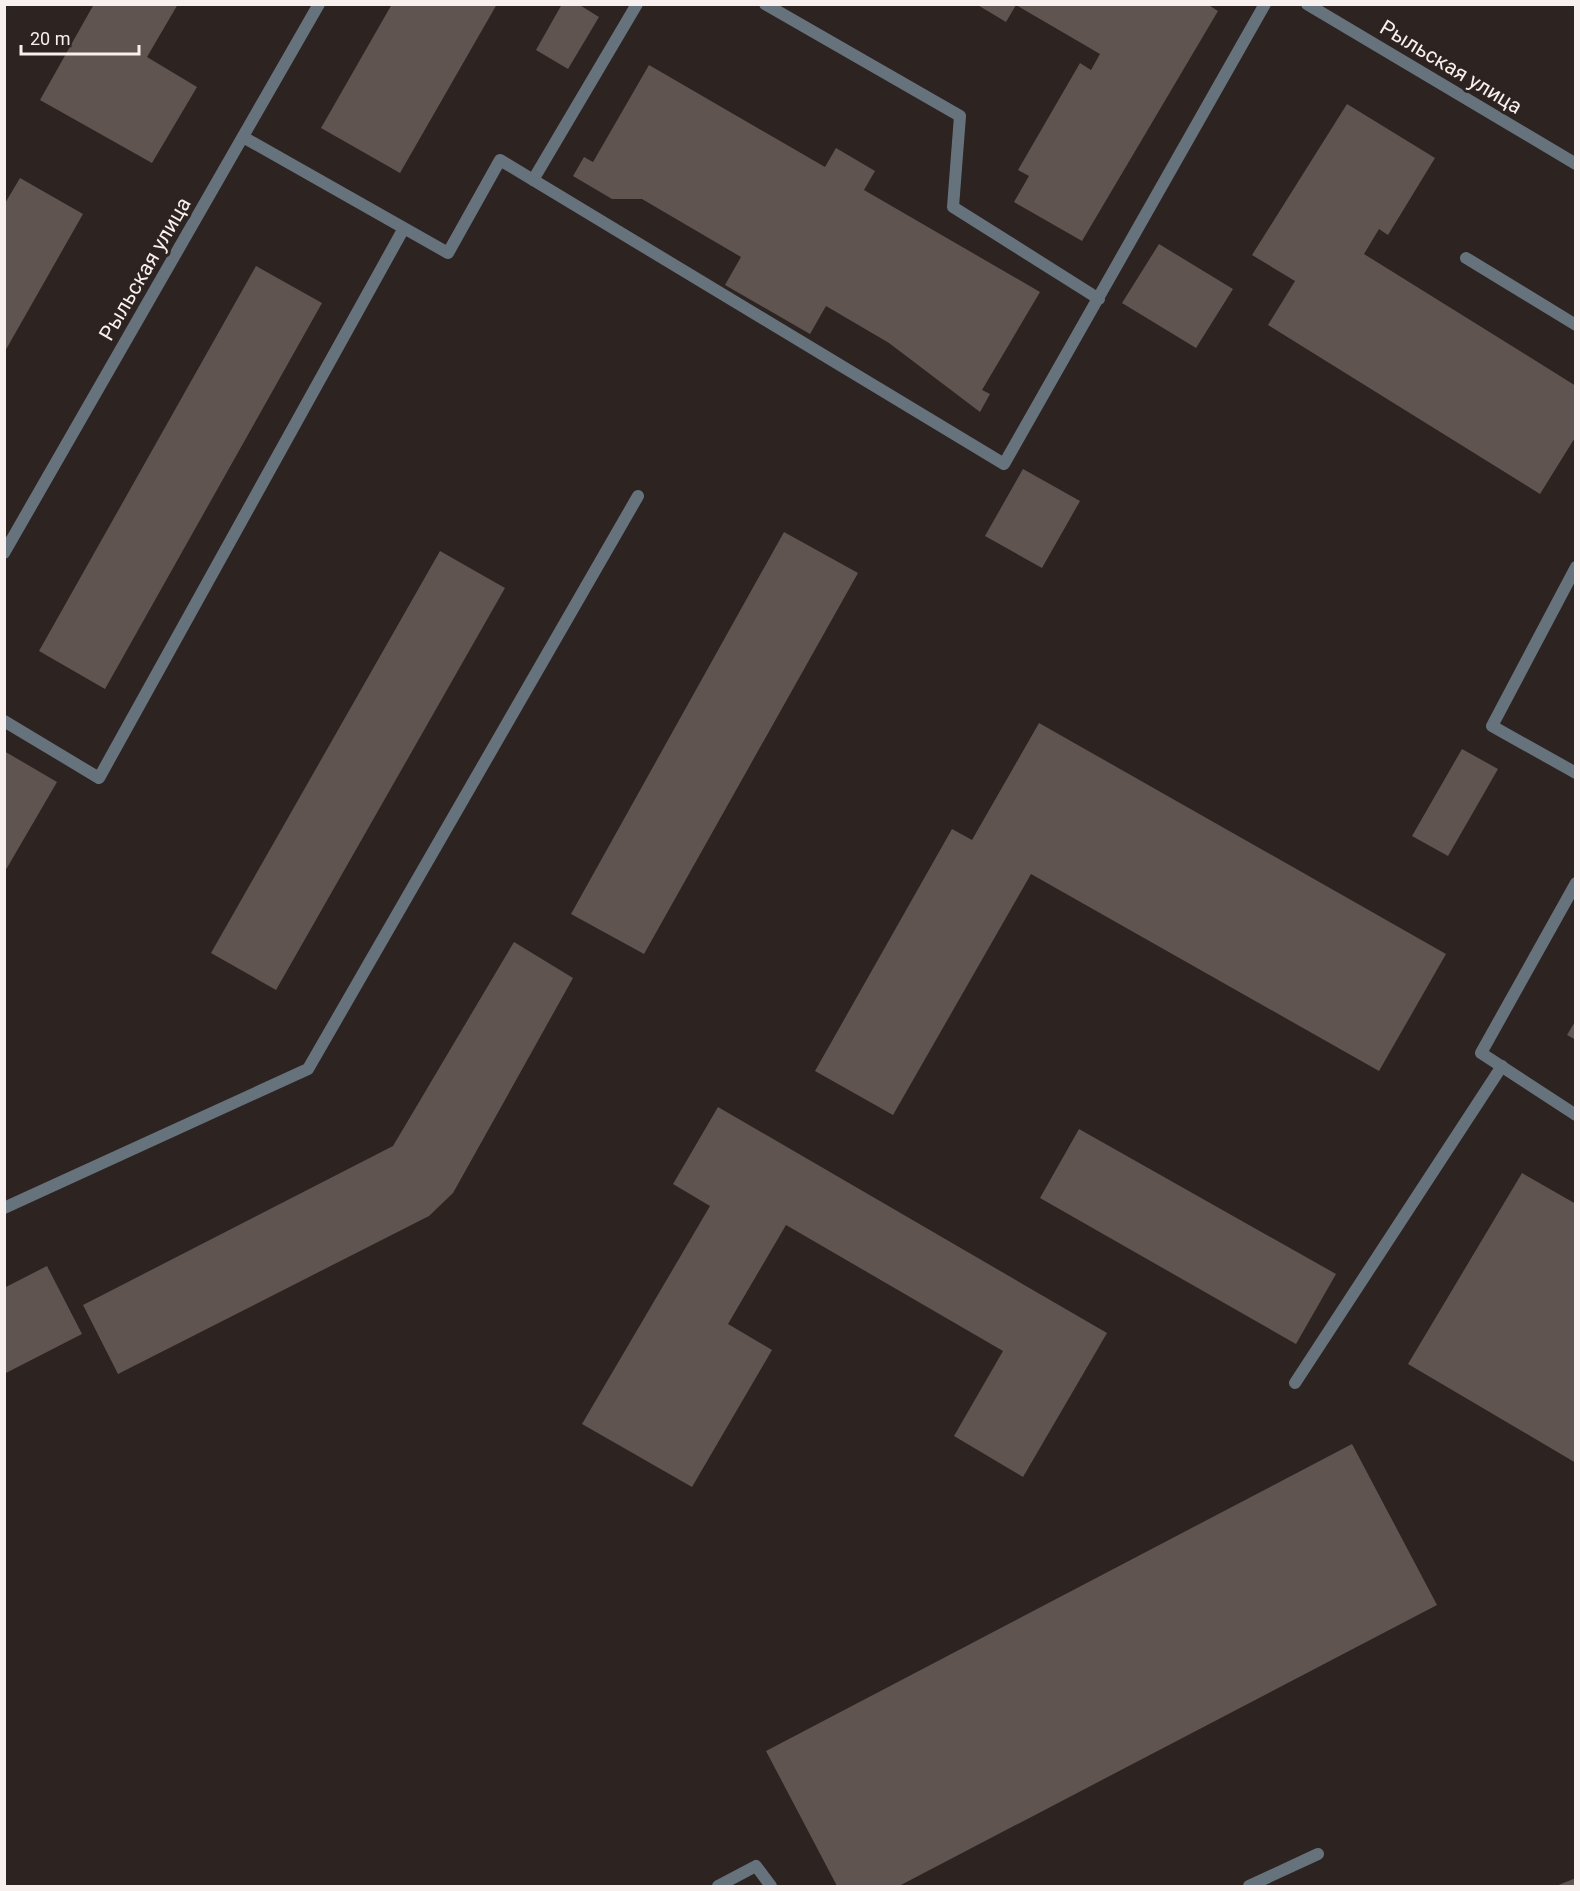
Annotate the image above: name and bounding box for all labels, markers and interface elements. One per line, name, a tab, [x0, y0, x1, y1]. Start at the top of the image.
street label: Рыльская улица	[1376, 15, 1526, 119]
scale bar	[21, 18, 140, 56]
text: 20 m	[30, 28, 70, 49]
street label: Рыльская улица	[94, 193, 196, 345]

